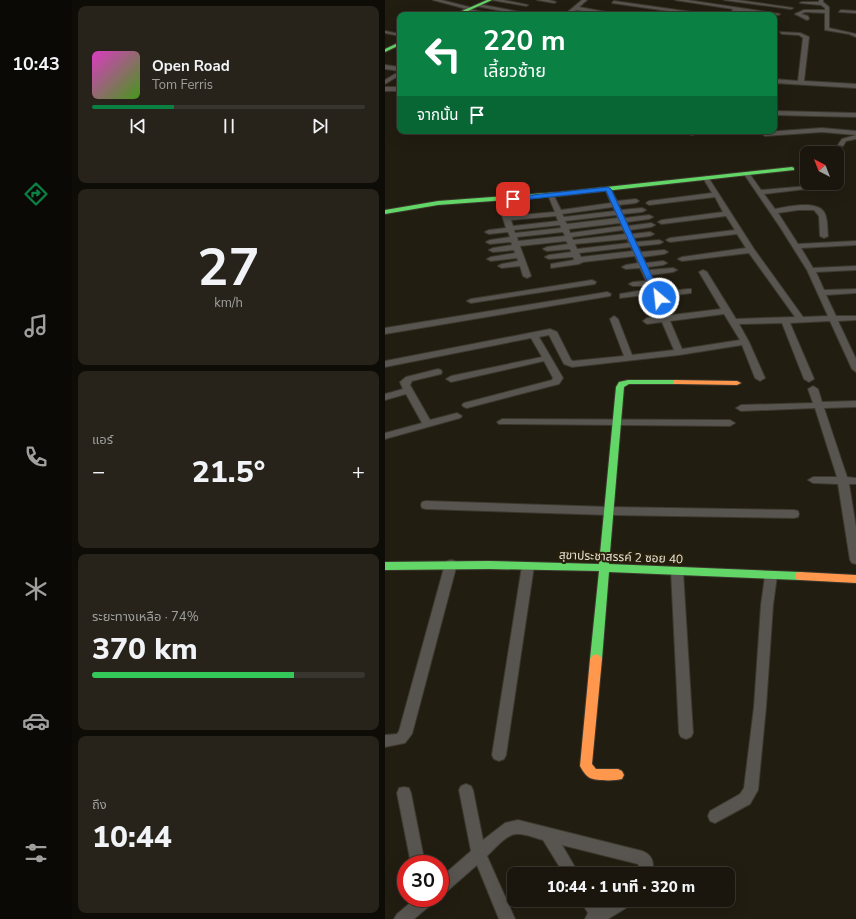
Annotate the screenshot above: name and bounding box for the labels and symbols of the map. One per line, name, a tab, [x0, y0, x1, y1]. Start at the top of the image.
north arrow	[800, 146, 844, 190]
pin	[496, 182, 530, 216]
position arrow	[638, 277, 680, 319]
street label: สุขาประชาสรรค์ 2 ซอย 40	[559, 547, 683, 567]
speed limit sign: 30	[397, 855, 449, 907]

